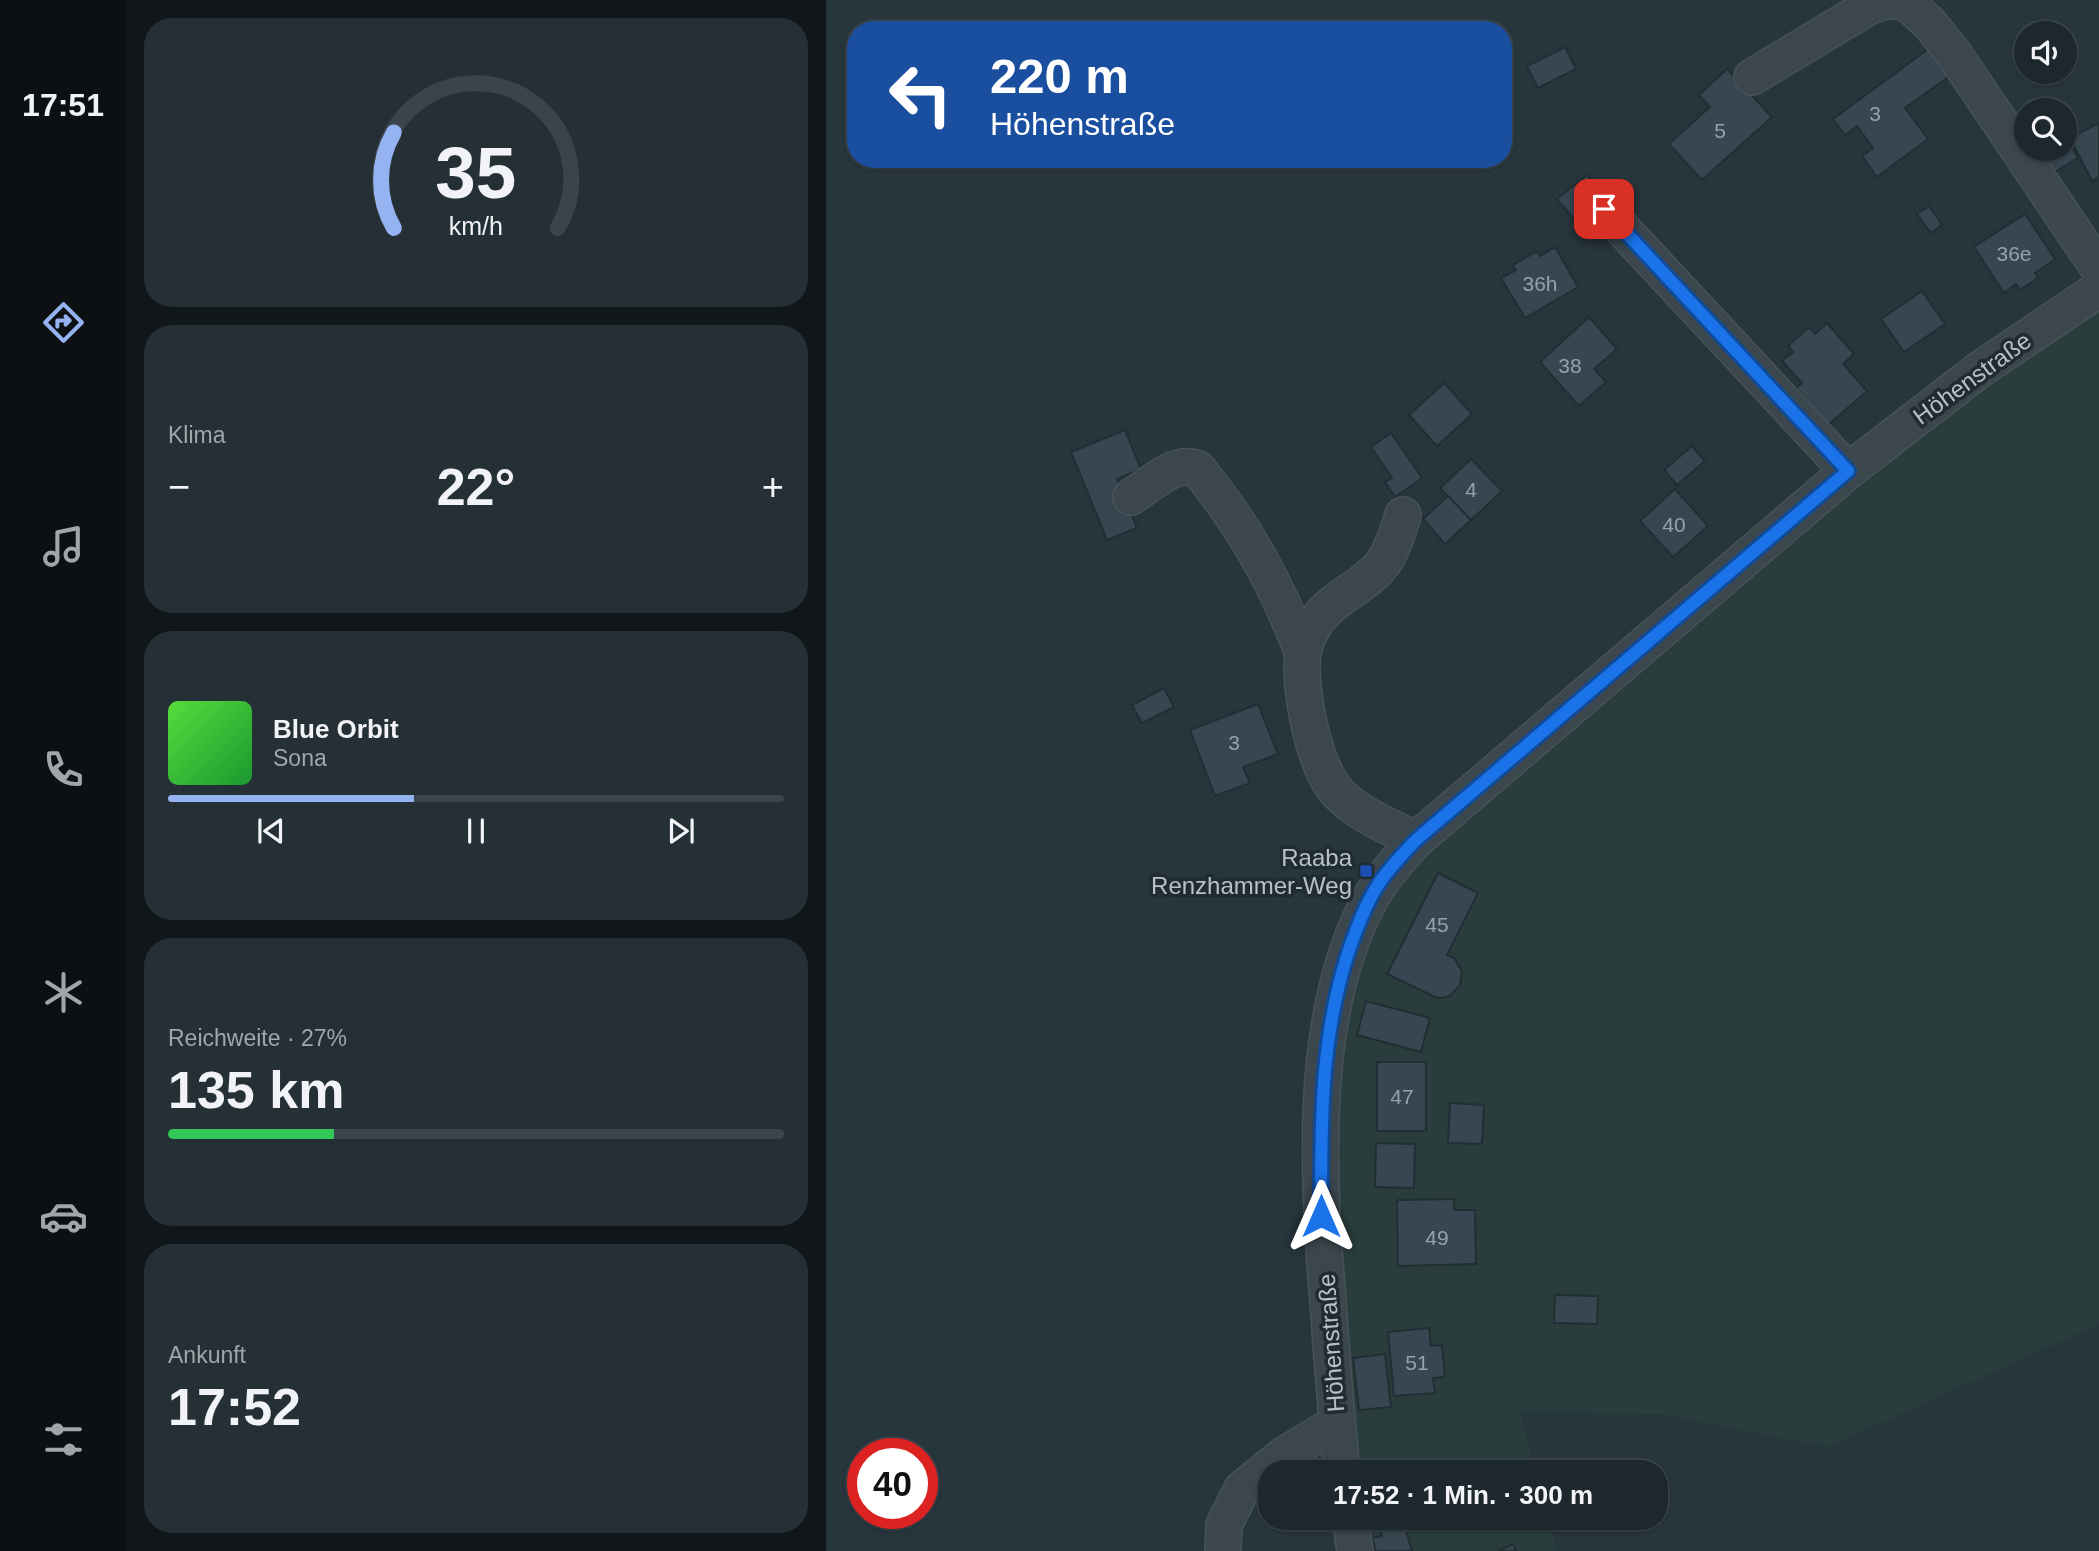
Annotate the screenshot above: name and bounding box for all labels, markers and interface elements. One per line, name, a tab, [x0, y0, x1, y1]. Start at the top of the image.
map controls	[2014, 21, 2077, 161]
button: sound	[2014, 21, 2077, 84]
icon: left	[875, 49, 966, 140]
text: 220 m	[990, 49, 1129, 103]
text: 17:51	[22, 87, 104, 123]
button: search	[2014, 98, 2077, 161]
house number: 3	[1869, 102, 1881, 125]
text: Höhenstraße	[990, 106, 1175, 142]
house number: 5	[1714, 119, 1726, 142]
text: 35	[436, 133, 516, 214]
pin	[1574, 179, 1634, 239]
icon: arrive	[1585, 190, 1623, 228]
text: km/h	[449, 212, 503, 240]
house number: 36e	[1996, 242, 2032, 265]
house number: 36h	[1522, 272, 1558, 295]
icon: directions	[39, 298, 88, 347]
street label: Höhenstraße	[1908, 326, 2036, 430]
house number: 38	[1558, 354, 1582, 377]
text: Klima	[168, 422, 226, 448]
text: 22°	[437, 458, 515, 516]
text: −	[168, 466, 190, 508]
text: +	[762, 466, 784, 508]
house number: 4	[1465, 478, 1477, 501]
house number: 40	[1662, 513, 1686, 536]
icon: music	[39, 522, 88, 571]
text: Blue Orbit	[273, 714, 399, 744]
house number: 3	[1228, 731, 1240, 754]
icon: phone	[39, 745, 88, 794]
text: Sona	[273, 745, 327, 771]
icon: previous	[252, 812, 290, 850]
icon: pause	[457, 812, 495, 850]
icon: next	[662, 812, 700, 850]
place label: Raaba Renzhammer-Weg	[1151, 844, 1353, 899]
marker: Raaba Renzhammer-Weg	[1358, 863, 1374, 879]
house number: 45	[1425, 913, 1449, 936]
icon: climate	[39, 968, 88, 1017]
text: Reichweite · 27%	[168, 1025, 347, 1051]
text: 135 km	[168, 1061, 344, 1119]
house number: 47	[1390, 1085, 1414, 1108]
position arrow	[1284, 1179, 1358, 1253]
icon: car	[39, 1192, 88, 1241]
house number: 49	[1425, 1226, 1449, 1249]
street label: Höhenstraße	[1313, 1273, 1349, 1413]
text: Ankunft	[168, 1342, 246, 1368]
house number: 51	[1405, 1351, 1429, 1374]
text: 17:52	[168, 1378, 301, 1436]
icon: filters	[39, 1415, 88, 1464]
speed limit sign: 40	[847, 1438, 938, 1529]
text: 17:52 · 1 Min. · 300 m	[1333, 1480, 1593, 1510]

